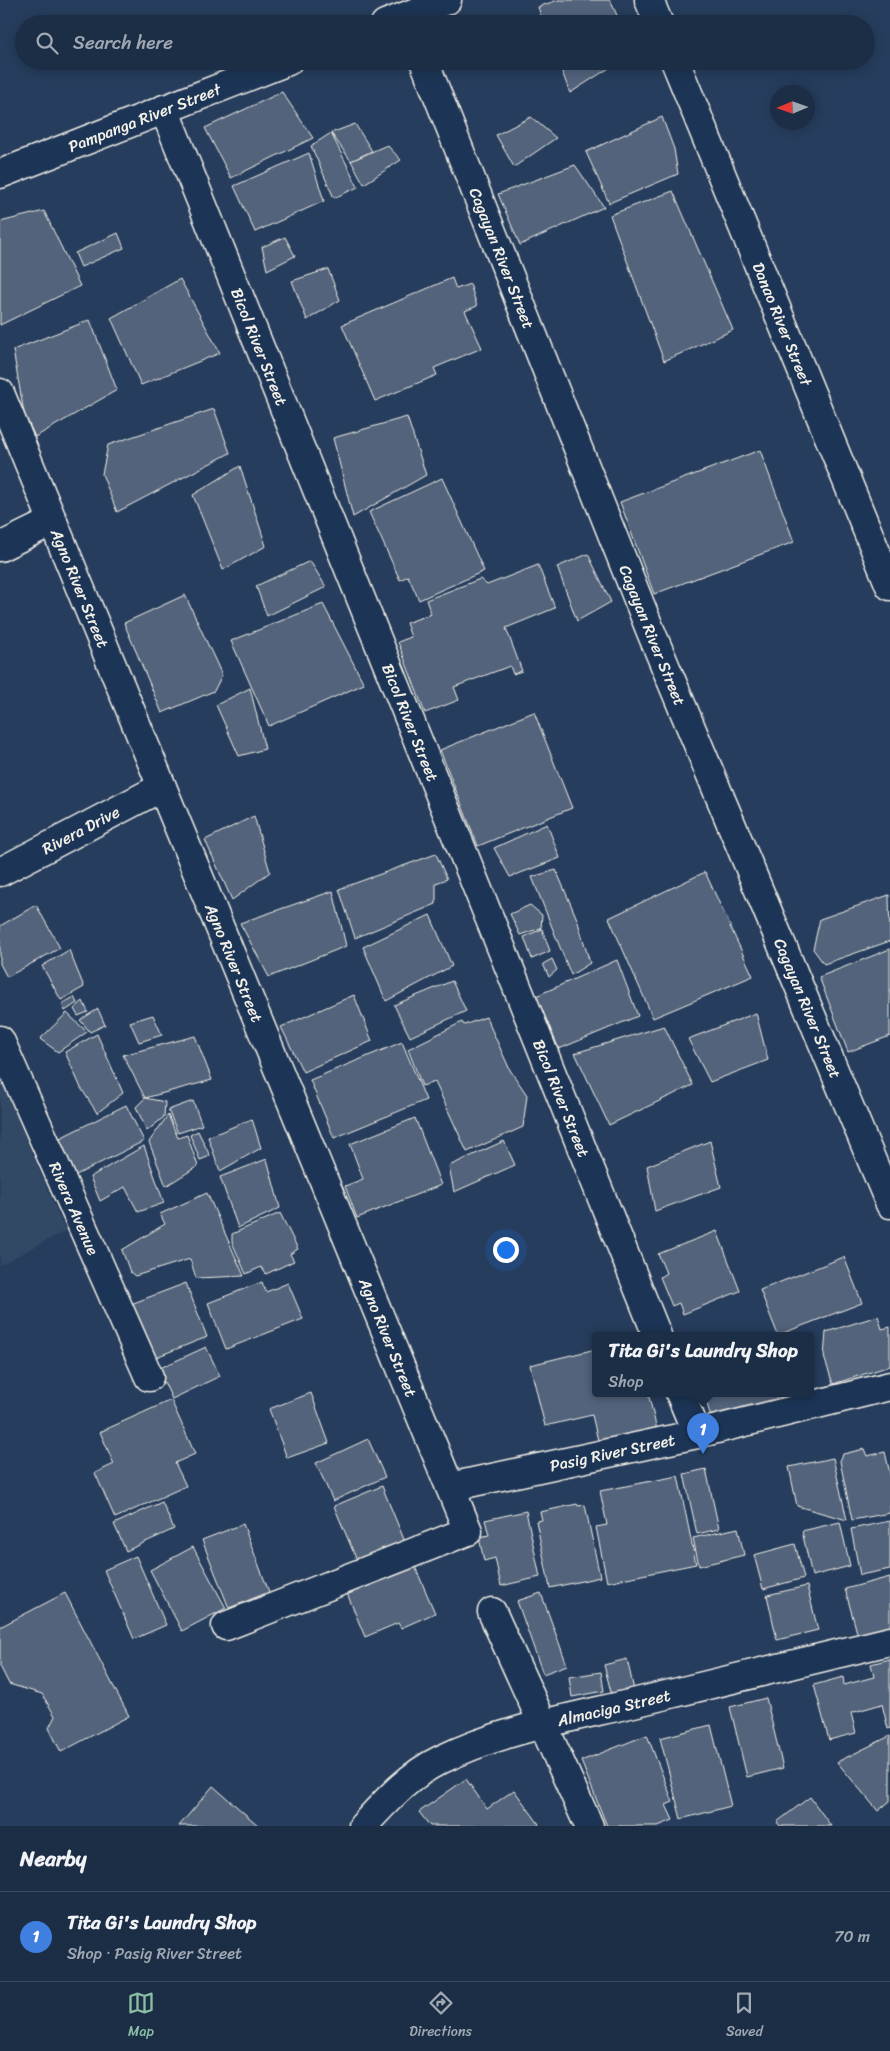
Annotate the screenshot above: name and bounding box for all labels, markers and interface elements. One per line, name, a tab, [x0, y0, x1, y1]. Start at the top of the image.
search box	[15, 15, 875, 70]
text: Search here	[73, 26, 173, 59]
icon: search	[33, 29, 61, 57]
street label: Pampanga River Street	[64, 75, 226, 161]
north arrow	[770, 85, 815, 130]
street label: Cagayan River Street	[461, 183, 543, 333]
street label: Danao River Street	[744, 258, 821, 391]
street label: Bicol River Street	[222, 283, 296, 410]
street label: Agno River Street	[42, 523, 117, 652]
street label: Cagayan River Street	[611, 560, 694, 710]
street label: Bicol River Street	[373, 659, 447, 786]
street label: Rivera Drive	[37, 798, 125, 863]
street label: Agno River Street	[196, 898, 271, 1027]
street label: Cagayan River Street	[765, 933, 850, 1083]
street label: Bicol River Street	[524, 1035, 598, 1162]
street label: Rivera Avenue	[41, 1157, 107, 1260]
your location	[493, 1237, 519, 1263]
street label: Agno River Street	[350, 1272, 425, 1402]
popup	[592, 1332, 814, 1397]
text: Tita Gi's Laundry Shop	[608, 1334, 798, 1367]
text: Shop	[608, 1367, 643, 1396]
pin: 1	[687, 1413, 719, 1454]
street label: Pasig River Street	[547, 1425, 678, 1480]
street label: Almaciga Street	[553, 1681, 673, 1735]
text: Nearby	[20, 1840, 86, 1878]
text: Tita Gi's Laundry Shop	[67, 1906, 256, 1939]
text: 1	[33, 1922, 39, 1951]
text: 70 m	[834, 1922, 870, 1951]
text: Shop · Pasig River Street	[67, 1939, 242, 1968]
tab: Map	[127, 1989, 155, 2044]
tab: Directions	[409, 1989, 472, 2044]
tab: Saved	[726, 1989, 763, 2044]

